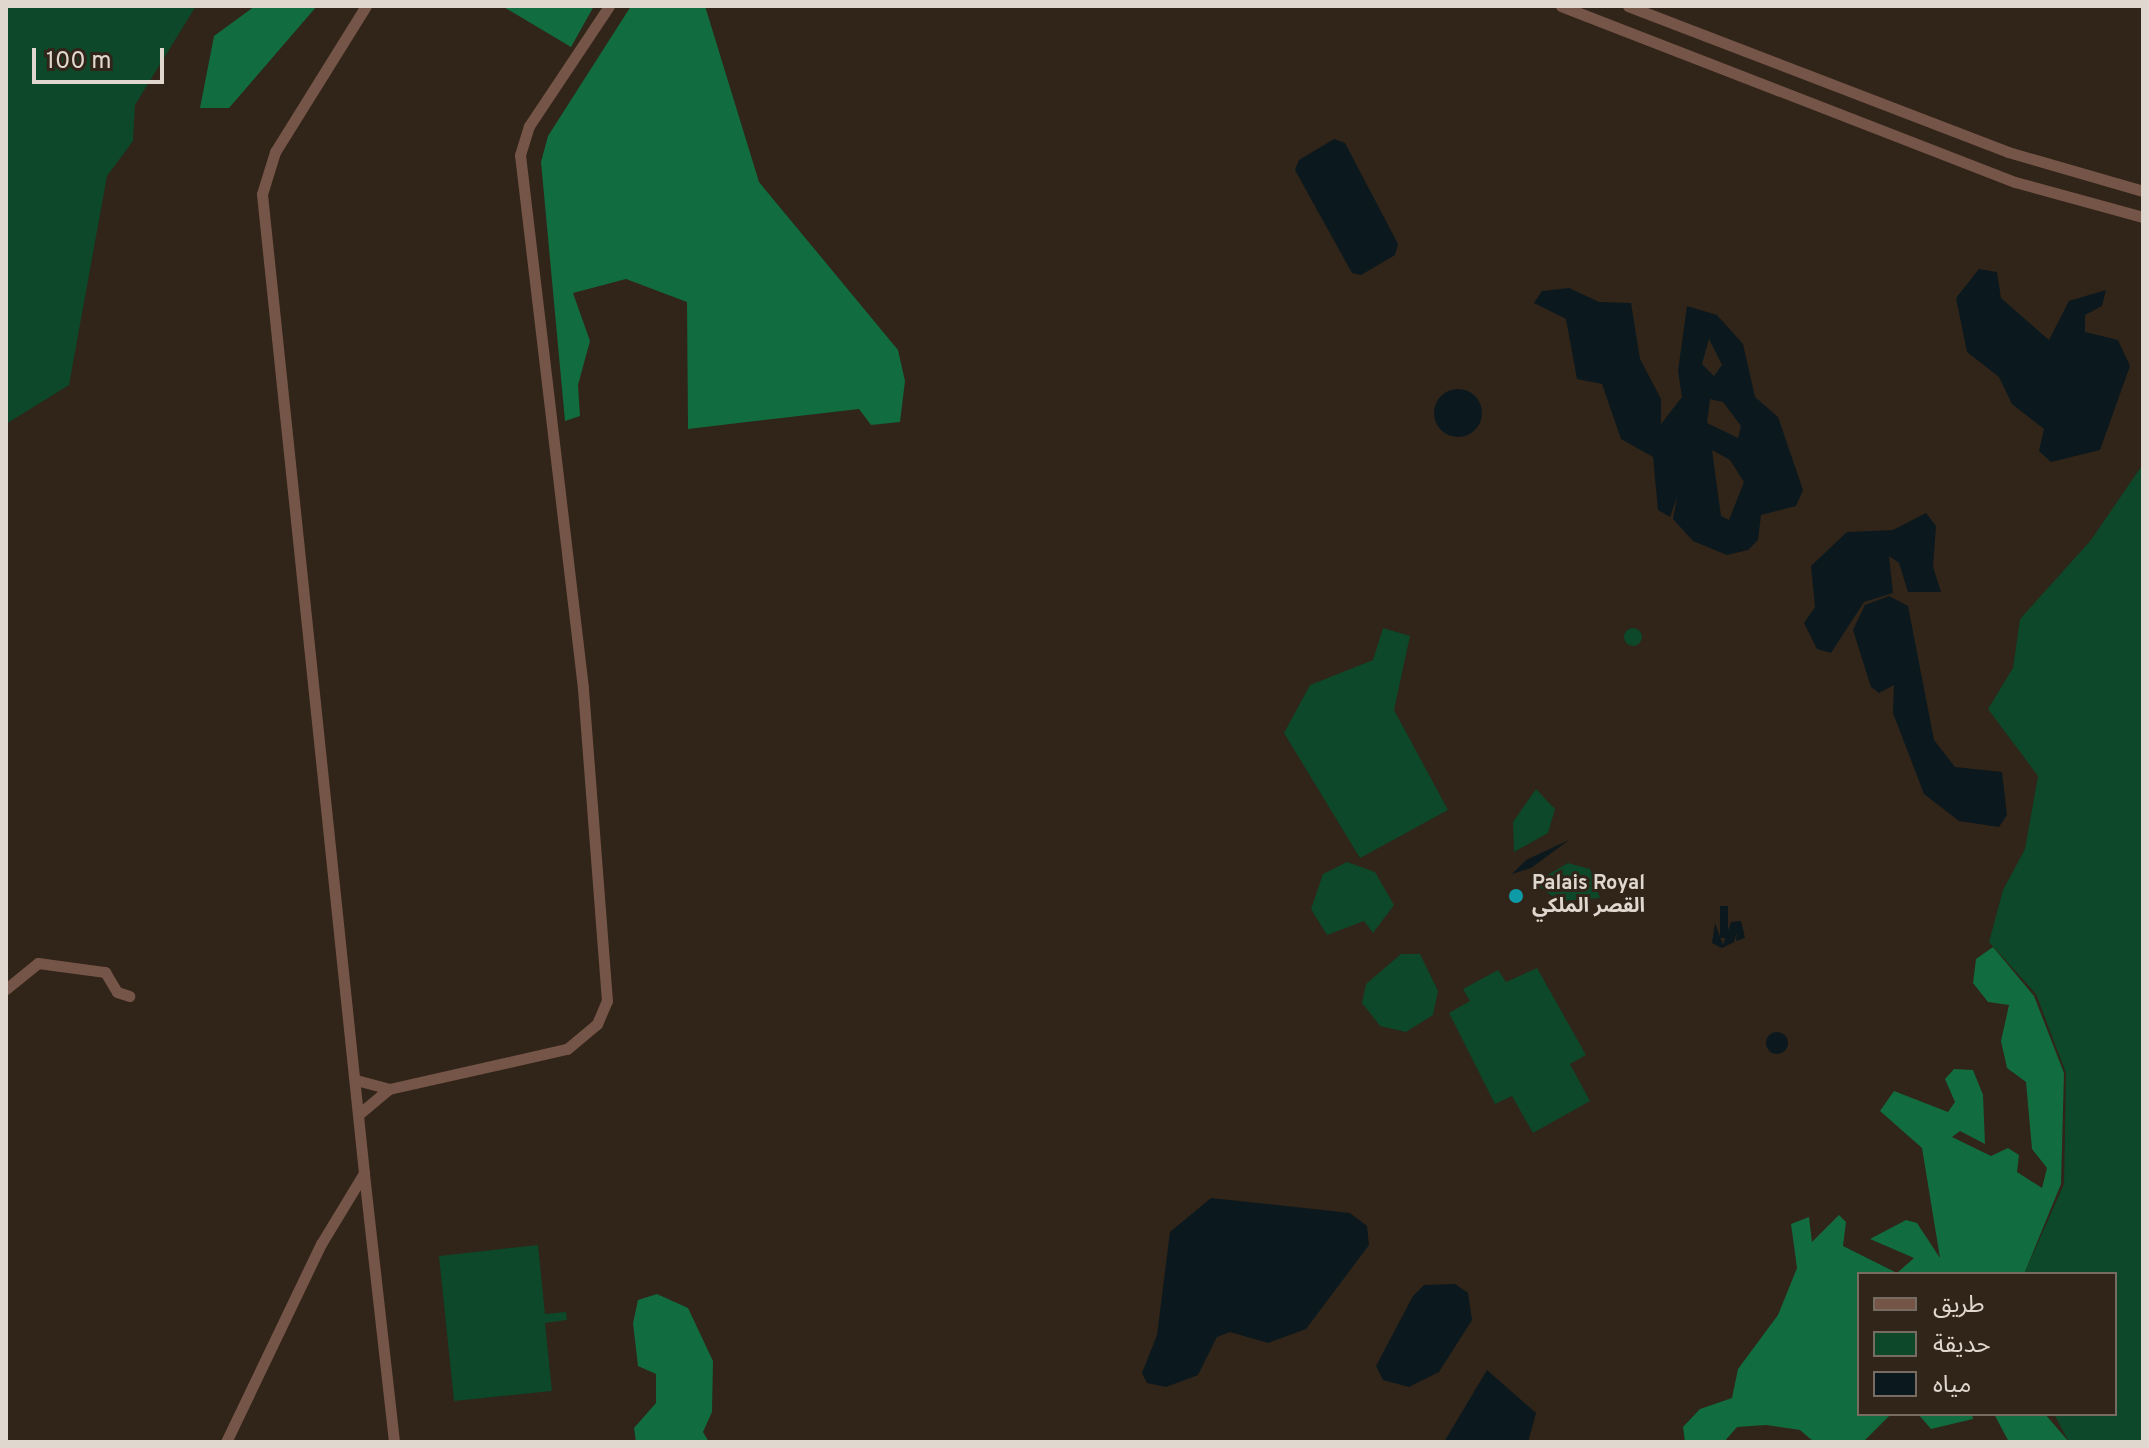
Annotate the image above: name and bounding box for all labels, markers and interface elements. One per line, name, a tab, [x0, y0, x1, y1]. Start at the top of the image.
scale bar	[36, 32, 168, 82]
text: 100 m	[46, 47, 112, 77]
place label: Palais Royal القصر الملكي	[1532, 872, 1645, 919]
marker: Palais Royal القصر الملكي	[1507, 887, 1525, 905]
legend	[1857, 1272, 2117, 1416]
text: طريق	[1933, 1291, 1985, 1321]
text: حديقة	[1933, 1331, 1991, 1361]
text: مياه	[1933, 1371, 1971, 1401]

